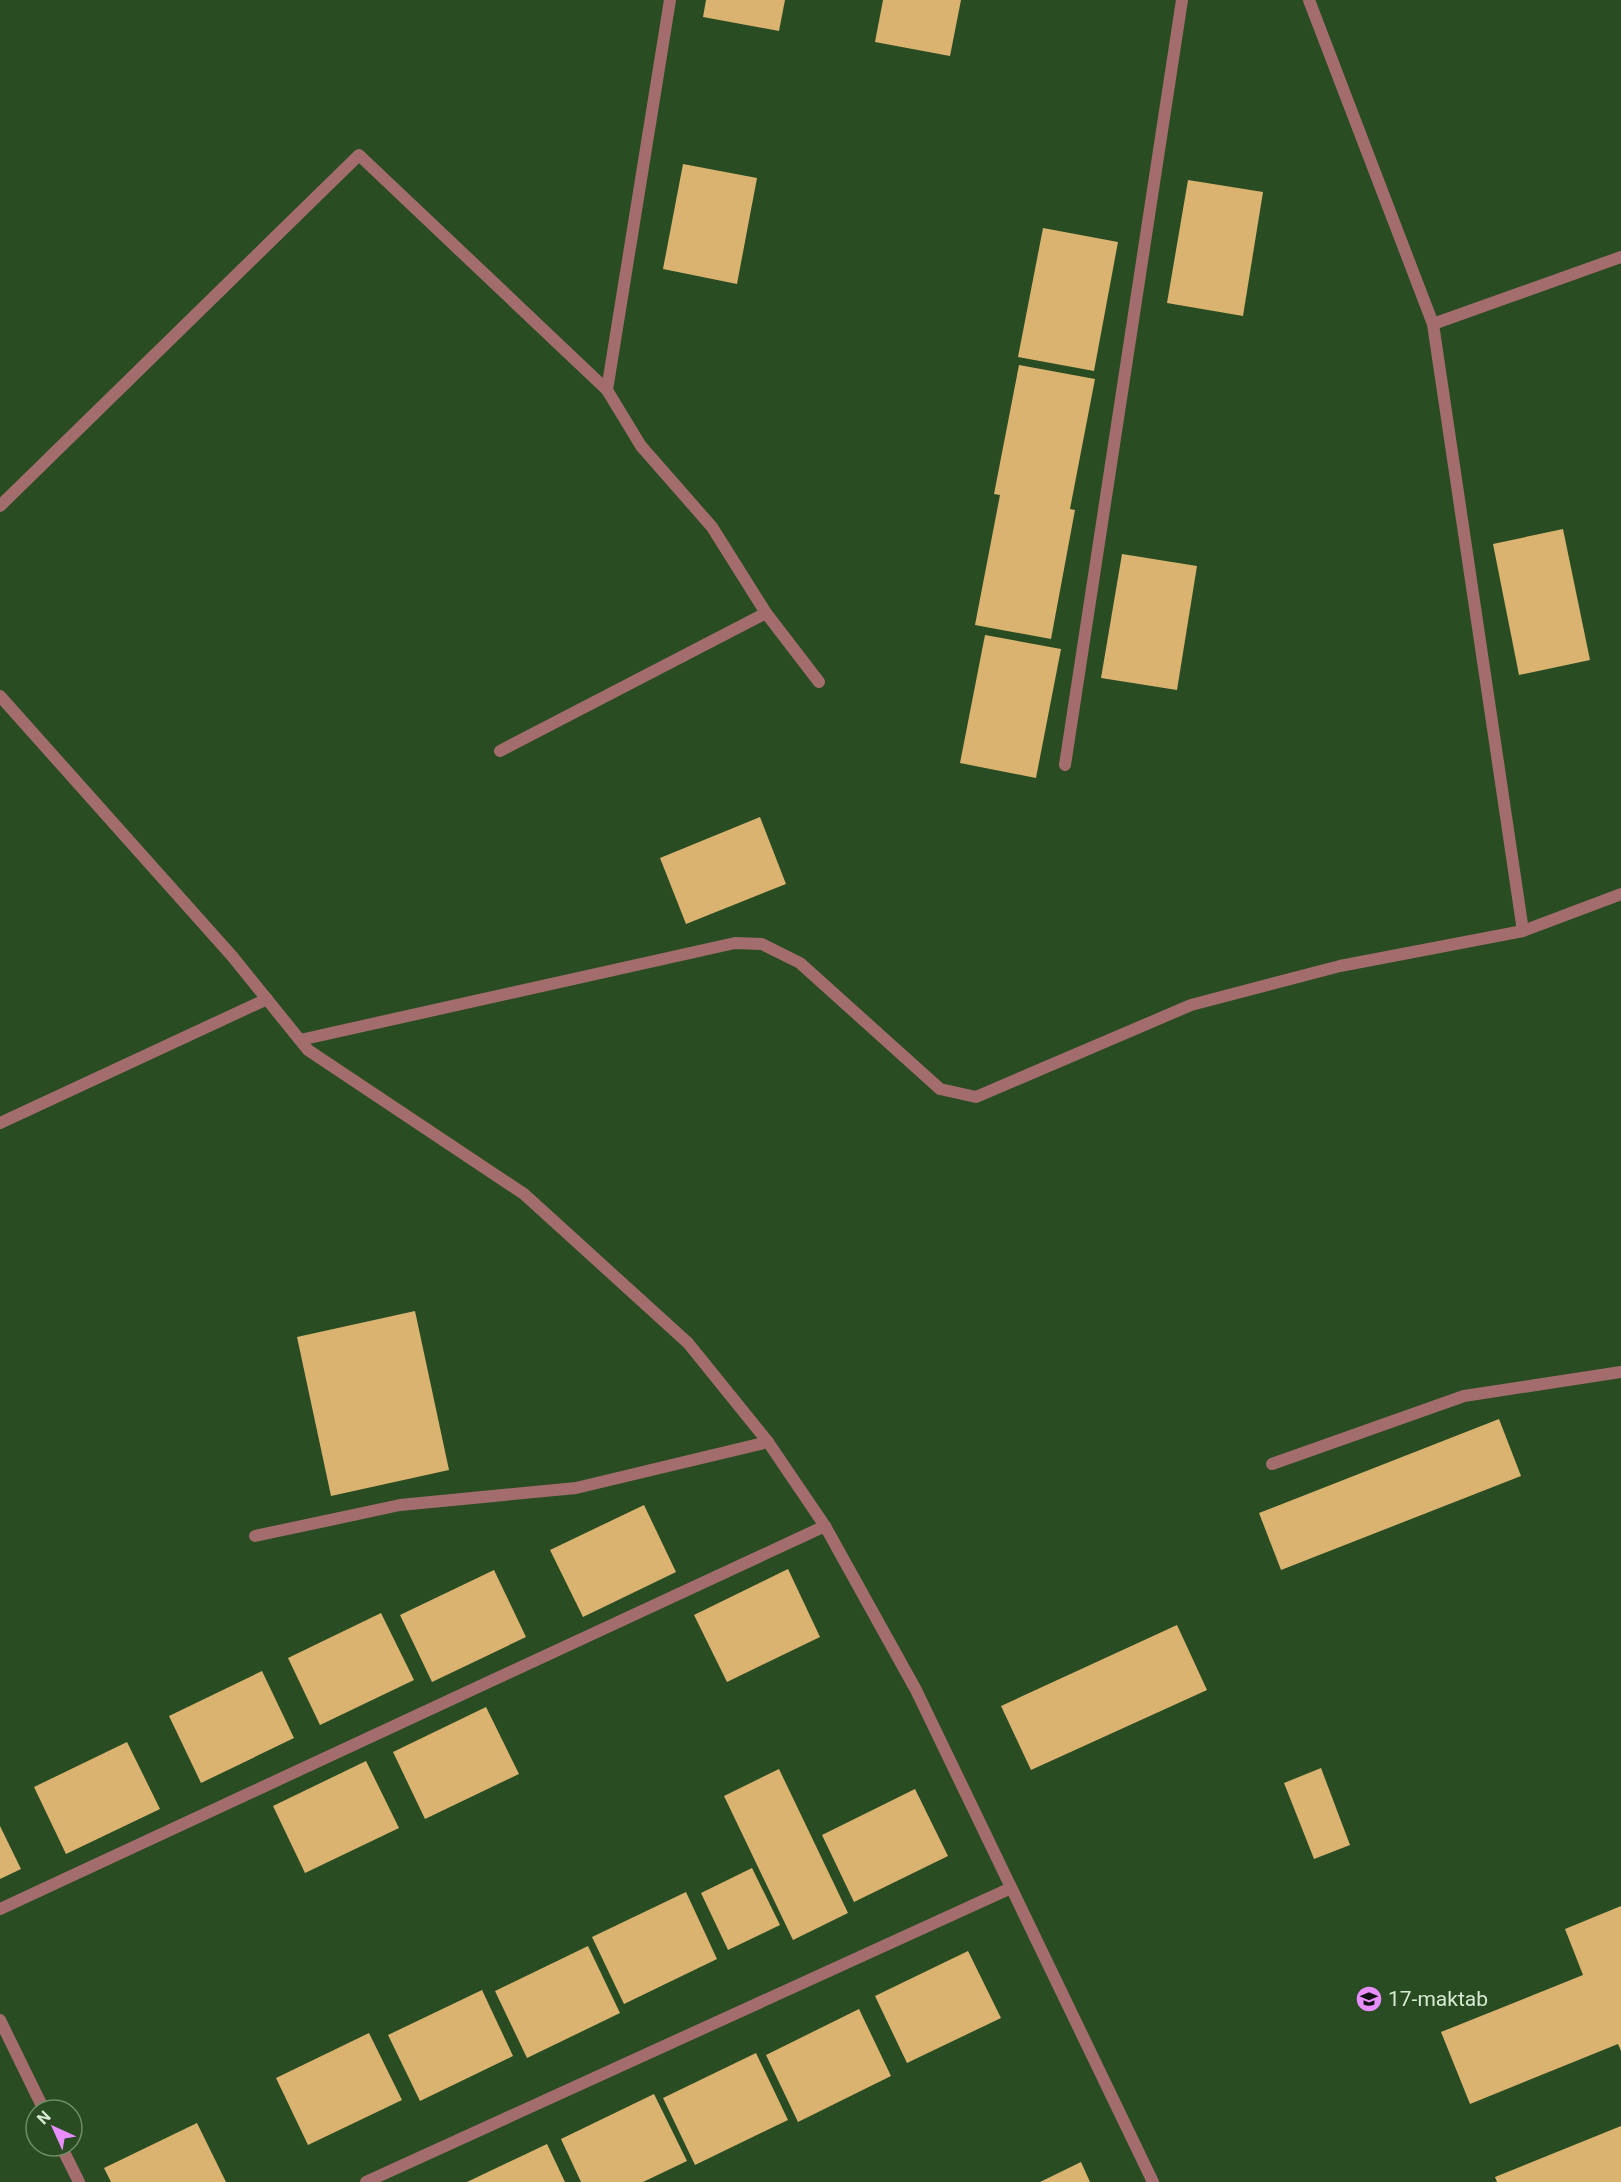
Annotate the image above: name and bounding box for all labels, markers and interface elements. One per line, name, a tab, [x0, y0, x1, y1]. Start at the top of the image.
school or university icon: 17-maktab	[1354, 1984, 1384, 2014]
place label: 17-maktab	[1388, 1987, 1488, 2011]
north arrow	[24, 2098, 84, 2158]
text: N	[33, 2107, 54, 2128]

